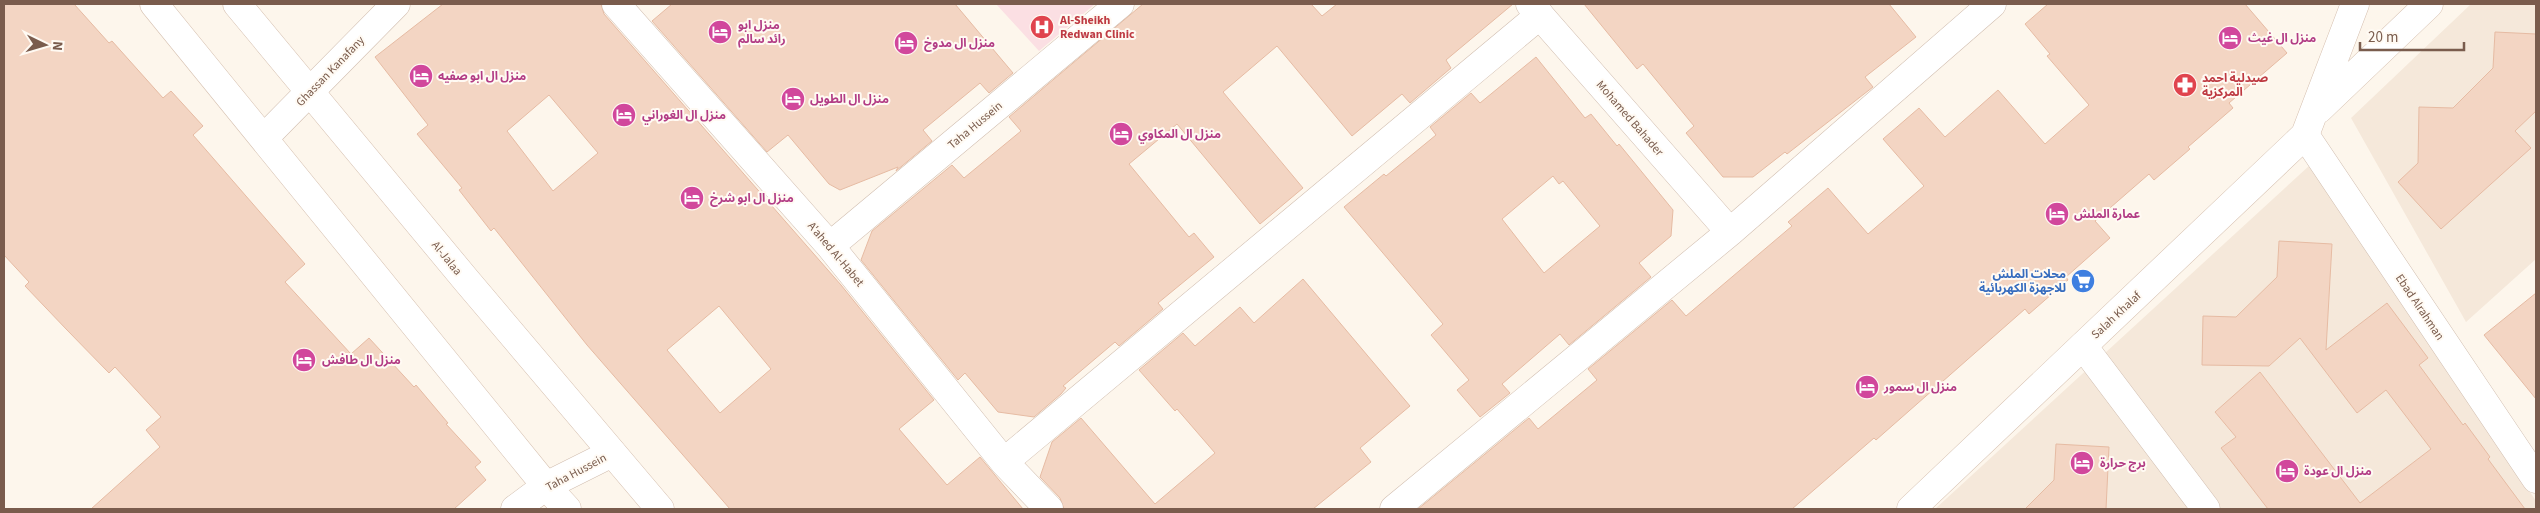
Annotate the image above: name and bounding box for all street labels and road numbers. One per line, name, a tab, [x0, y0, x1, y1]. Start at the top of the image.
street label: Ghassan Kanafany	[292, 32, 369, 110]
street label: Mohamed Bahader	[1592, 77, 1668, 160]
street label: Taha Hussein	[944, 98, 1006, 153]
street label: A'ahed Al-Habet	[803, 218, 868, 290]
street label: Al-Jalaa	[427, 237, 466, 279]
street label: Ebad Alrahman	[2391, 271, 2448, 344]
street label: Salah Khalaf	[2088, 287, 2145, 343]
street label: Taha Hussein	[543, 449, 610, 496]

